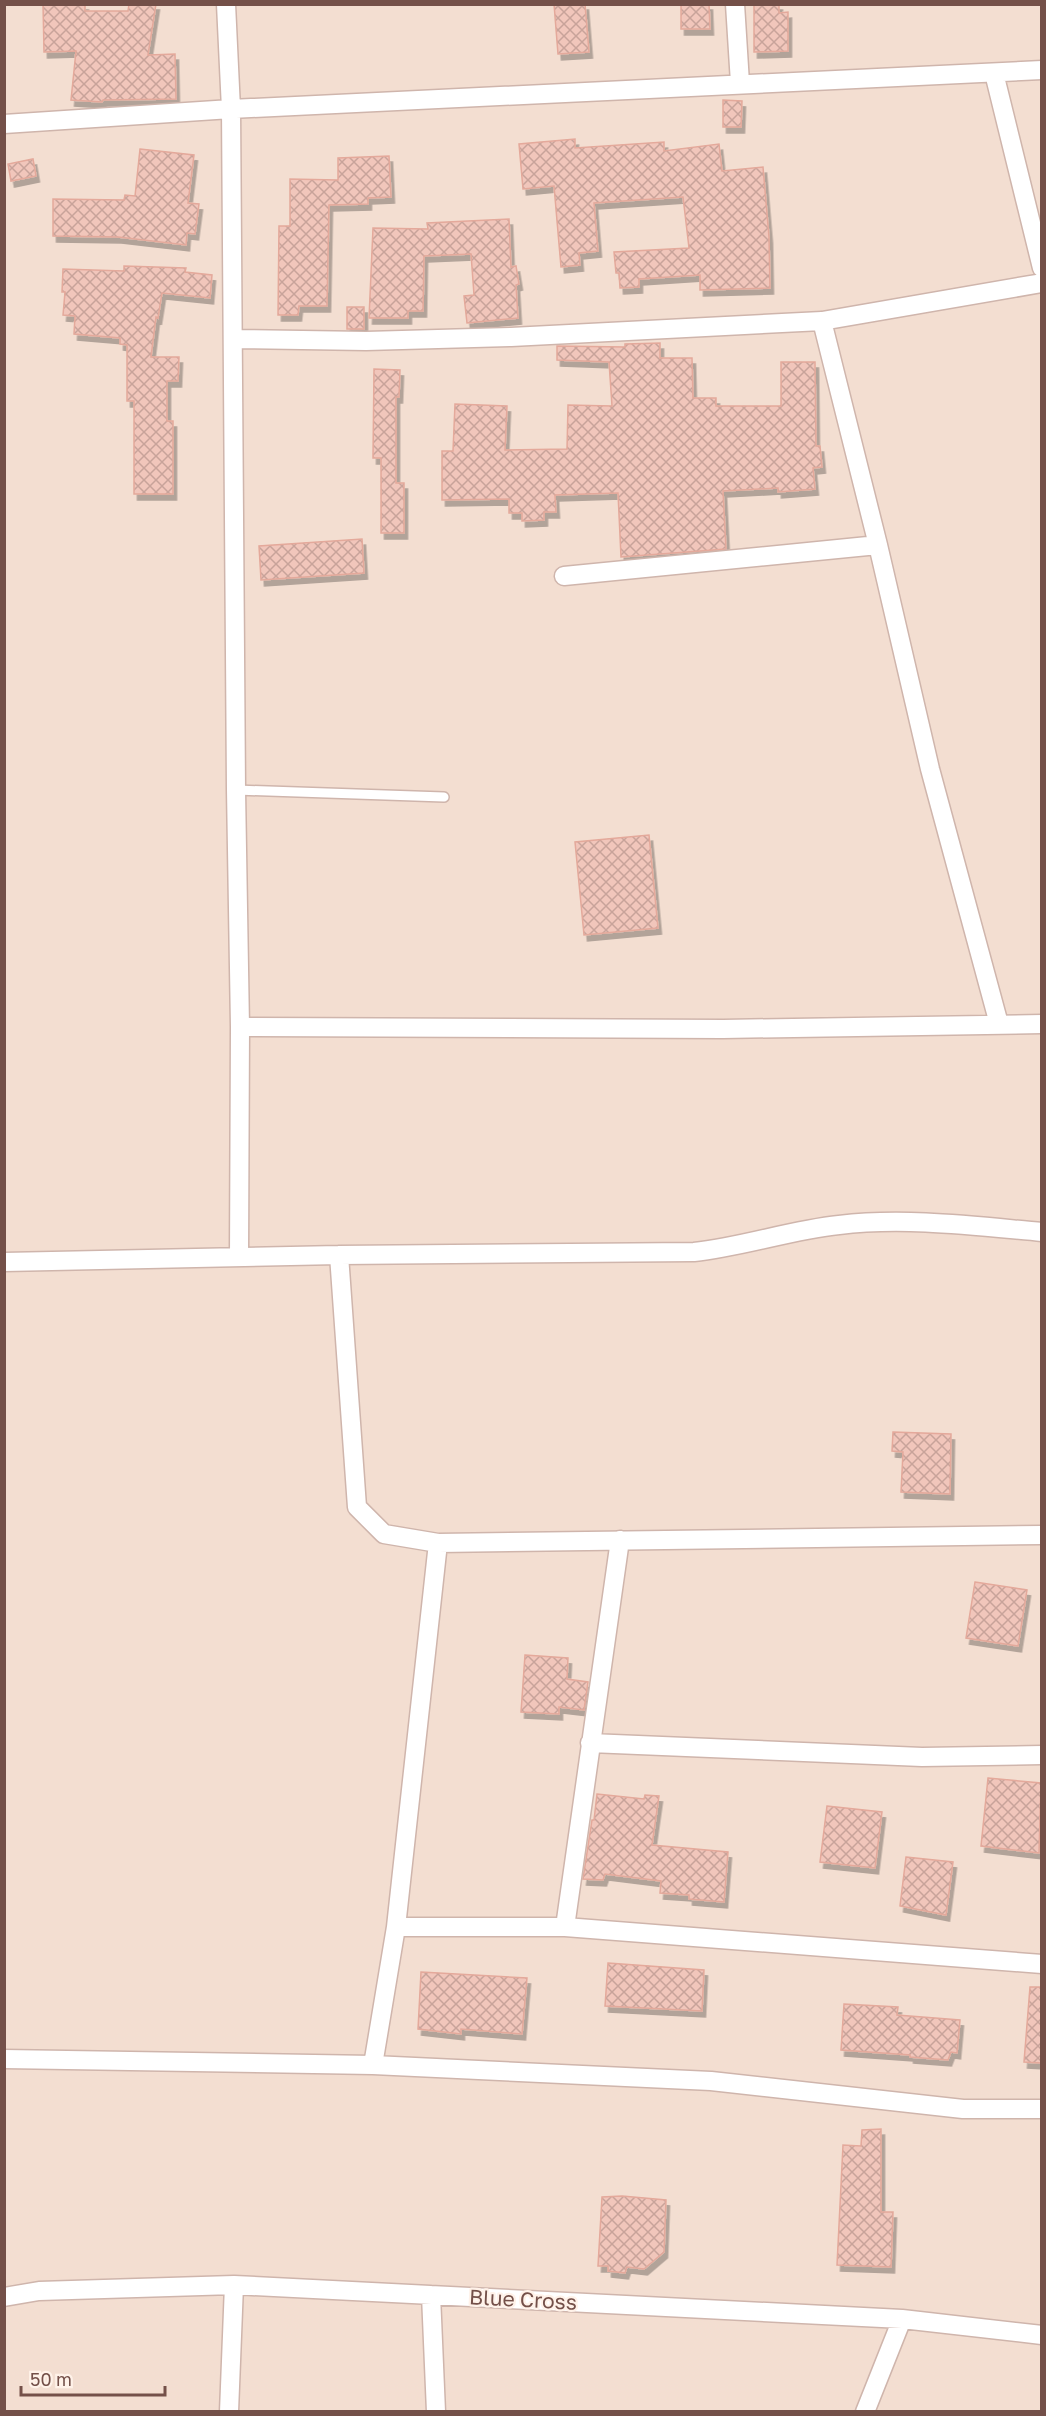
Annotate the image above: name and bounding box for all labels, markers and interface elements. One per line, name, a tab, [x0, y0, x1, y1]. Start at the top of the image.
street label: Blue Cross	[468, 2283, 578, 2315]
scale bar	[21, 2359, 165, 2397]
text: 50 m	[30, 2368, 72, 2390]

